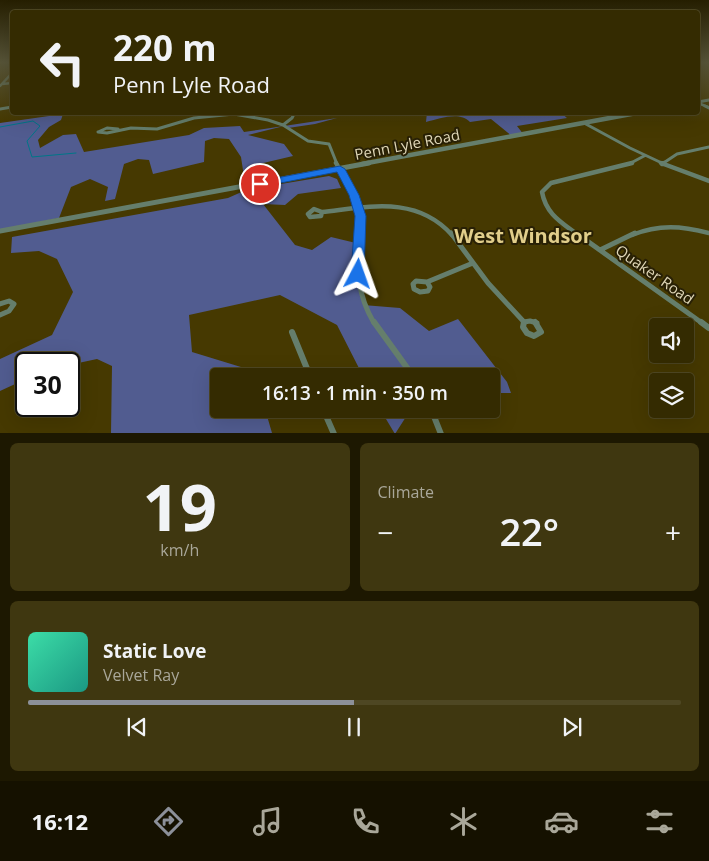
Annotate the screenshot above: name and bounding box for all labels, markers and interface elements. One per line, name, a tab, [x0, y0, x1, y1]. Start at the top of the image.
text: 220 m	[113, 24, 217, 71]
icon: left	[30, 30, 95, 95]
text: Penn Lyle Road	[113, 69, 270, 99]
street label: Penn Lyle Road	[353, 124, 461, 164]
pin	[239, 163, 281, 205]
icon: arrive	[246, 170, 274, 198]
district label: West Windsor	[454, 222, 592, 249]
street label: Quaker Road	[612, 240, 698, 308]
position arrow	[331, 247, 383, 299]
map controls	[649, 318, 694, 418]
button: sound	[649, 318, 694, 363]
speed limit sign: 30	[15, 352, 80, 417]
button: layers	[649, 373, 694, 418]
text: 16:13 · 1 min · 350 m	[262, 380, 448, 406]
text: 19	[143, 462, 217, 550]
text: Climate	[378, 481, 434, 503]
text: 22°	[499, 505, 559, 557]
text: −	[378, 513, 394, 551]
text: +	[665, 513, 681, 551]
text: km/h	[160, 539, 199, 561]
text: Static Love	[103, 638, 206, 664]
text: Velvet Ray	[103, 664, 179, 686]
icon: previous	[123, 713, 151, 741]
icon: pause	[340, 713, 368, 741]
icon: next	[558, 713, 586, 741]
icon: directions	[151, 804, 186, 839]
icon: music	[250, 804, 285, 839]
icon: phone	[348, 804, 383, 839]
icon: climate	[446, 804, 481, 839]
icon: car	[544, 804, 579, 839]
icon: filters	[642, 804, 677, 839]
text: 16:12	[32, 806, 88, 836]

